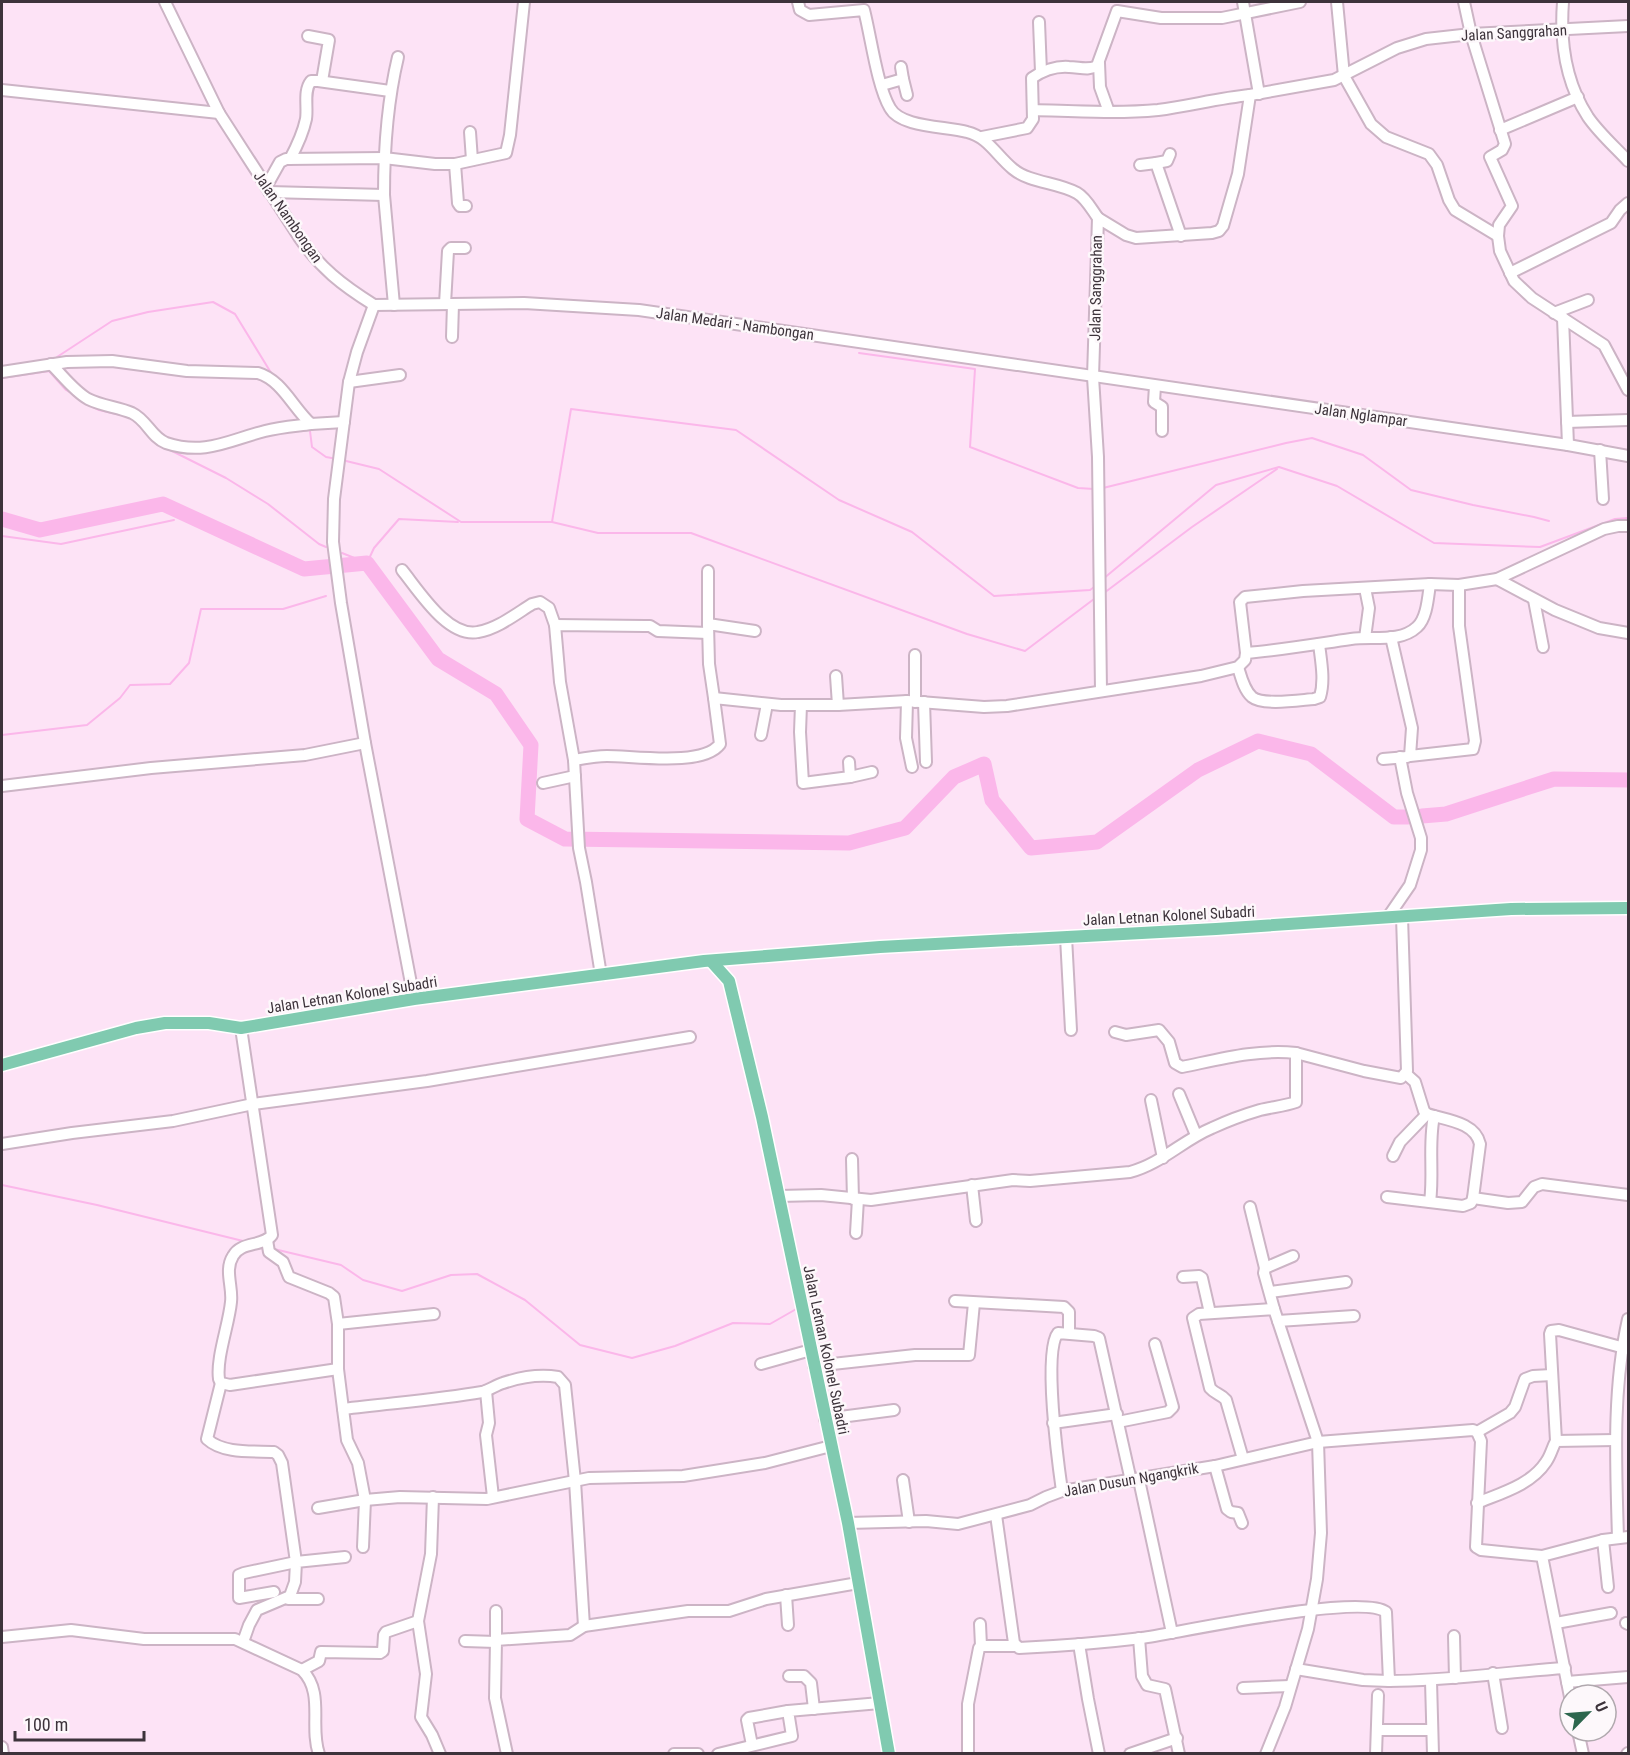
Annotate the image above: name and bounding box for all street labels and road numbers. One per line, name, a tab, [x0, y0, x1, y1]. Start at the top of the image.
street label: Jalan Sanggrahan	[1461, 21, 1567, 45]
street label: Jalan Nambongan	[250, 168, 326, 266]
street label: Jalan Sanggrahan	[1086, 235, 1106, 341]
street label: Jalan Medari - Nambongan	[655, 304, 815, 344]
street label: Jalan Nglampar	[1313, 400, 1409, 430]
street label: Jalan Letnan Kolonel Subadri	[1083, 903, 1255, 929]
street label: Jalan Letnan Kolonel Subadri	[266, 973, 438, 1017]
street label: Jalan Letnan Kolonel Subadri	[799, 1264, 853, 1436]
street label: Jalan Dusun Ngangkrik	[1062, 1459, 1200, 1501]

